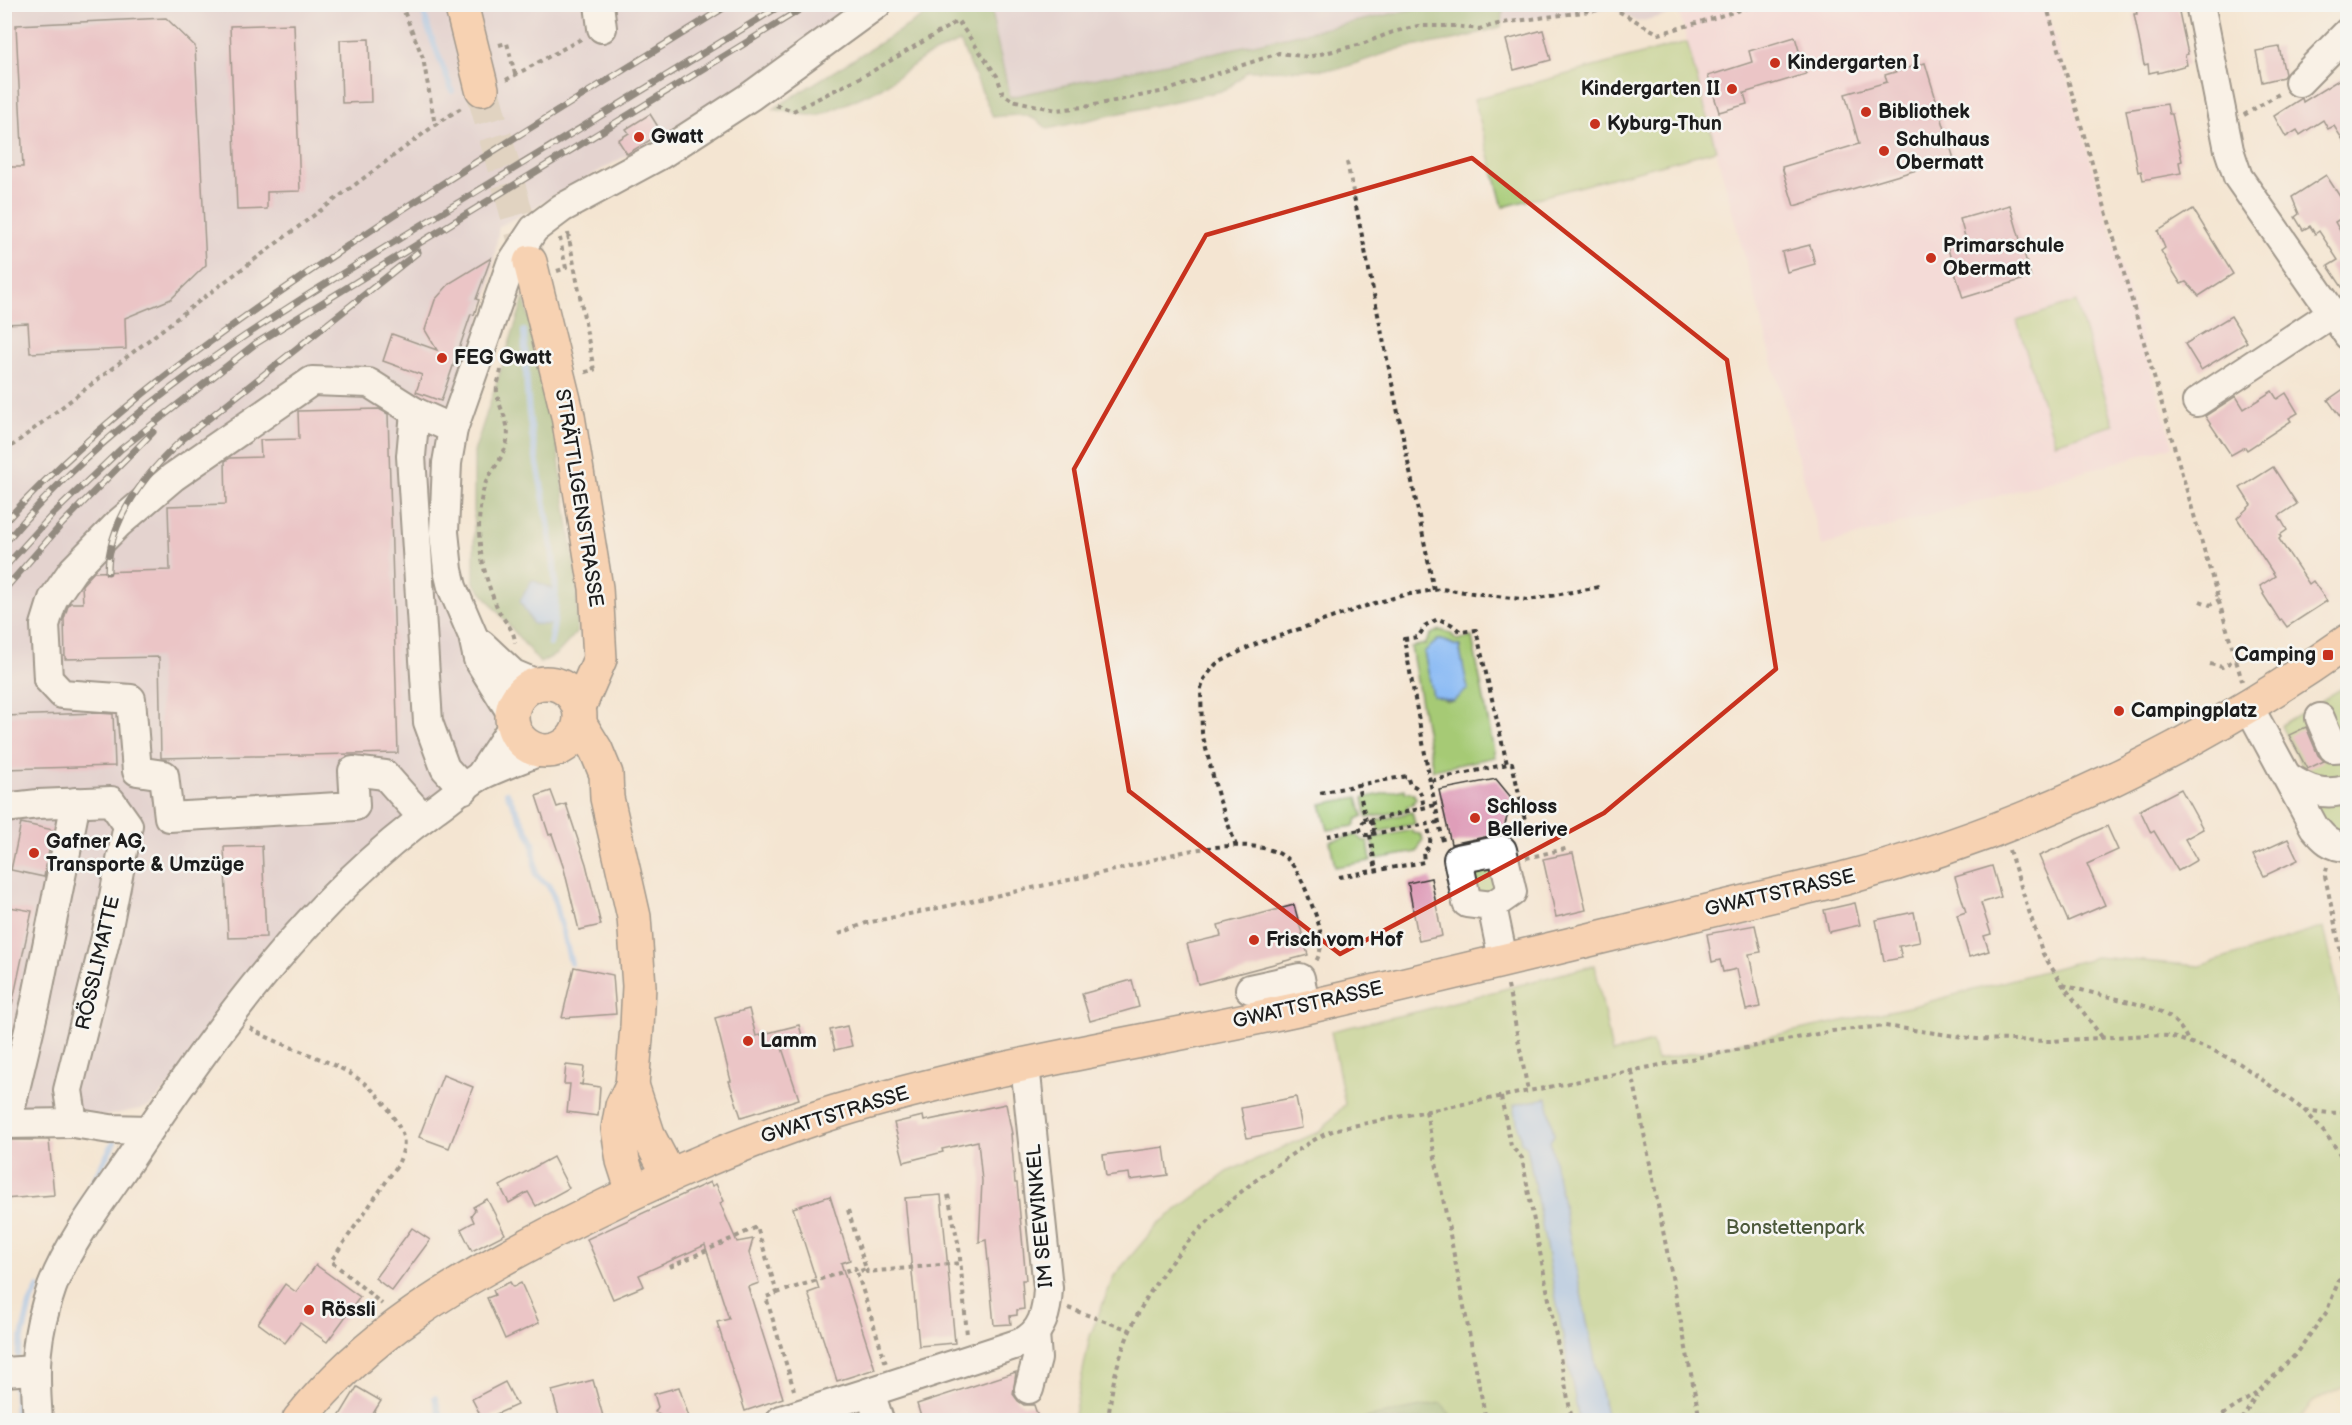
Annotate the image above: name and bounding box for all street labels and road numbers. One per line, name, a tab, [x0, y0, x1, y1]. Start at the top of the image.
street label: STRÄTTLIGENSTRASSE	[550, 387, 608, 609]
street label: GWATTSTRASSE	[1703, 864, 1857, 922]
street label: RÖSSLIMATTE	[70, 893, 125, 1032]
street label: GWATTSTRASSE	[1231, 976, 1385, 1034]
street label: GWATTSTRASSE	[758, 1081, 912, 1149]
street label: IM SEEWINKEL	[1022, 1143, 1058, 1289]

